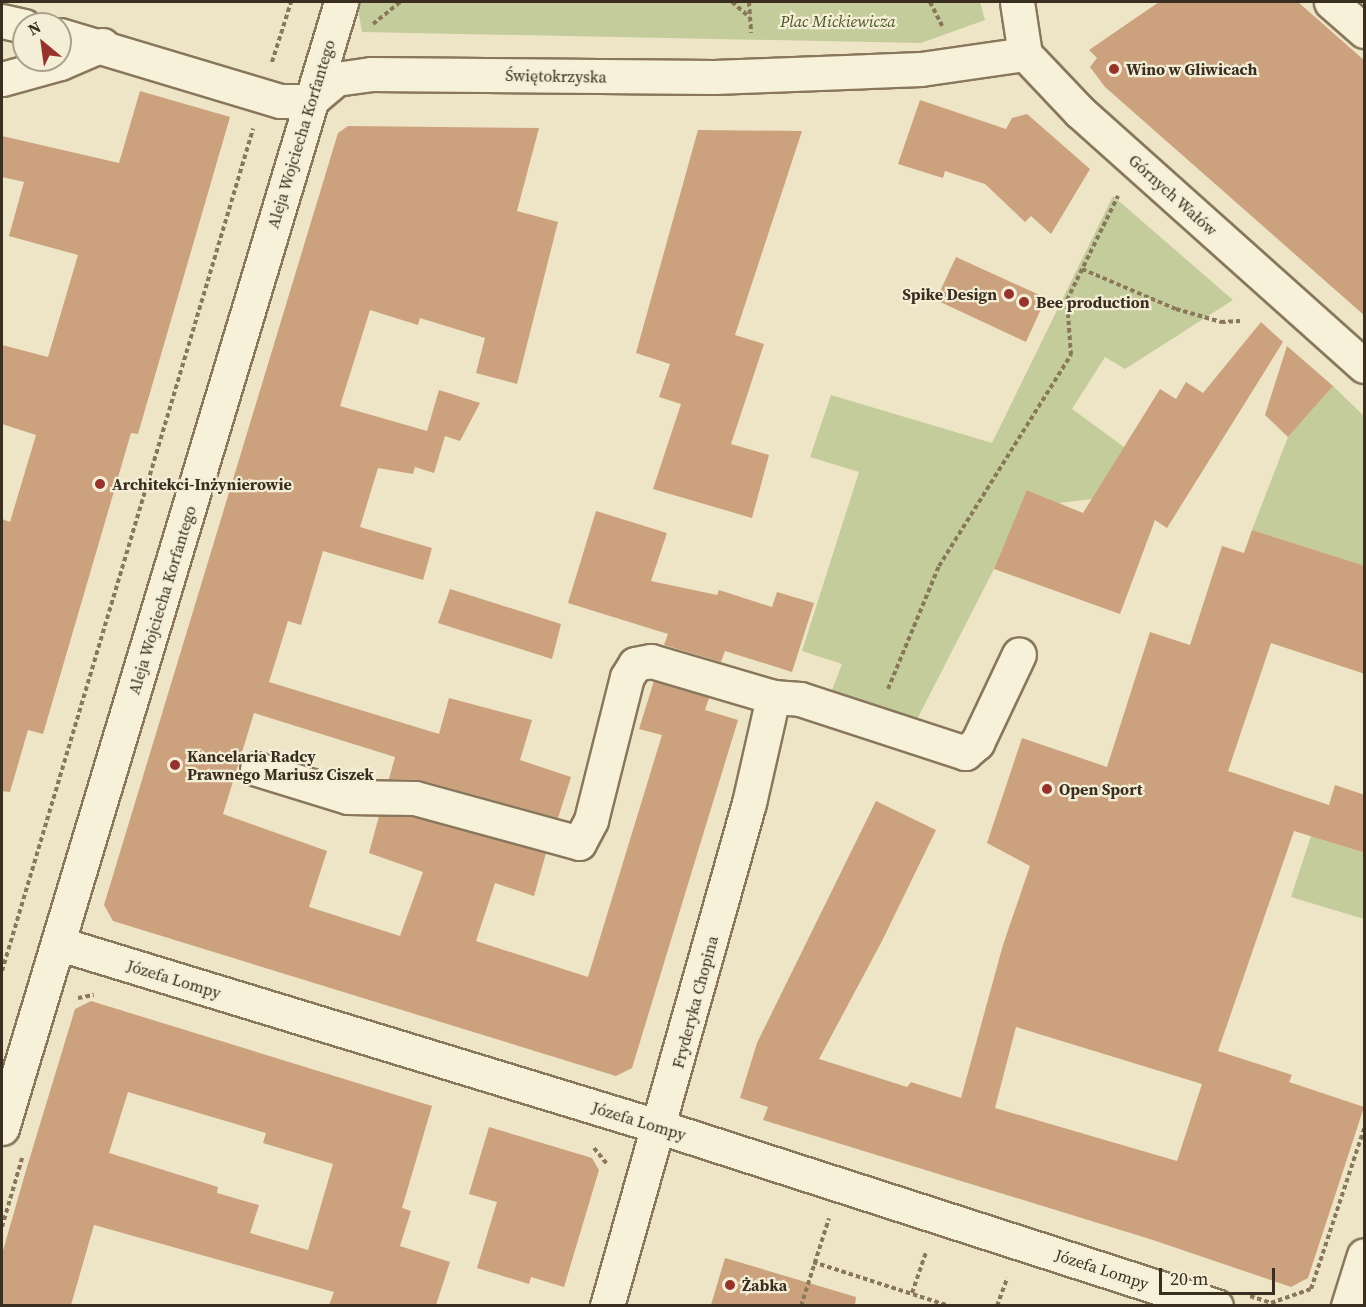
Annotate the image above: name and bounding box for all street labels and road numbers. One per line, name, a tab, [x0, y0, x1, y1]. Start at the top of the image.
street label: Aleja Wojciecha Korfantego	[263, 37, 339, 231]
street label: Świętokrzyska	[505, 66, 607, 86]
street label: Górnych Wałów	[1125, 150, 1221, 240]
street label: Aleja Wojciecha Korfantego	[124, 503, 200, 697]
street label: Fryderyka Chopina	[668, 934, 722, 1070]
street label: Józefa Lompy	[125, 956, 223, 1002]
street label: Józefa Lompy	[590, 1098, 688, 1144]
street label: Józefa Lompy	[1053, 1245, 1151, 1293]

